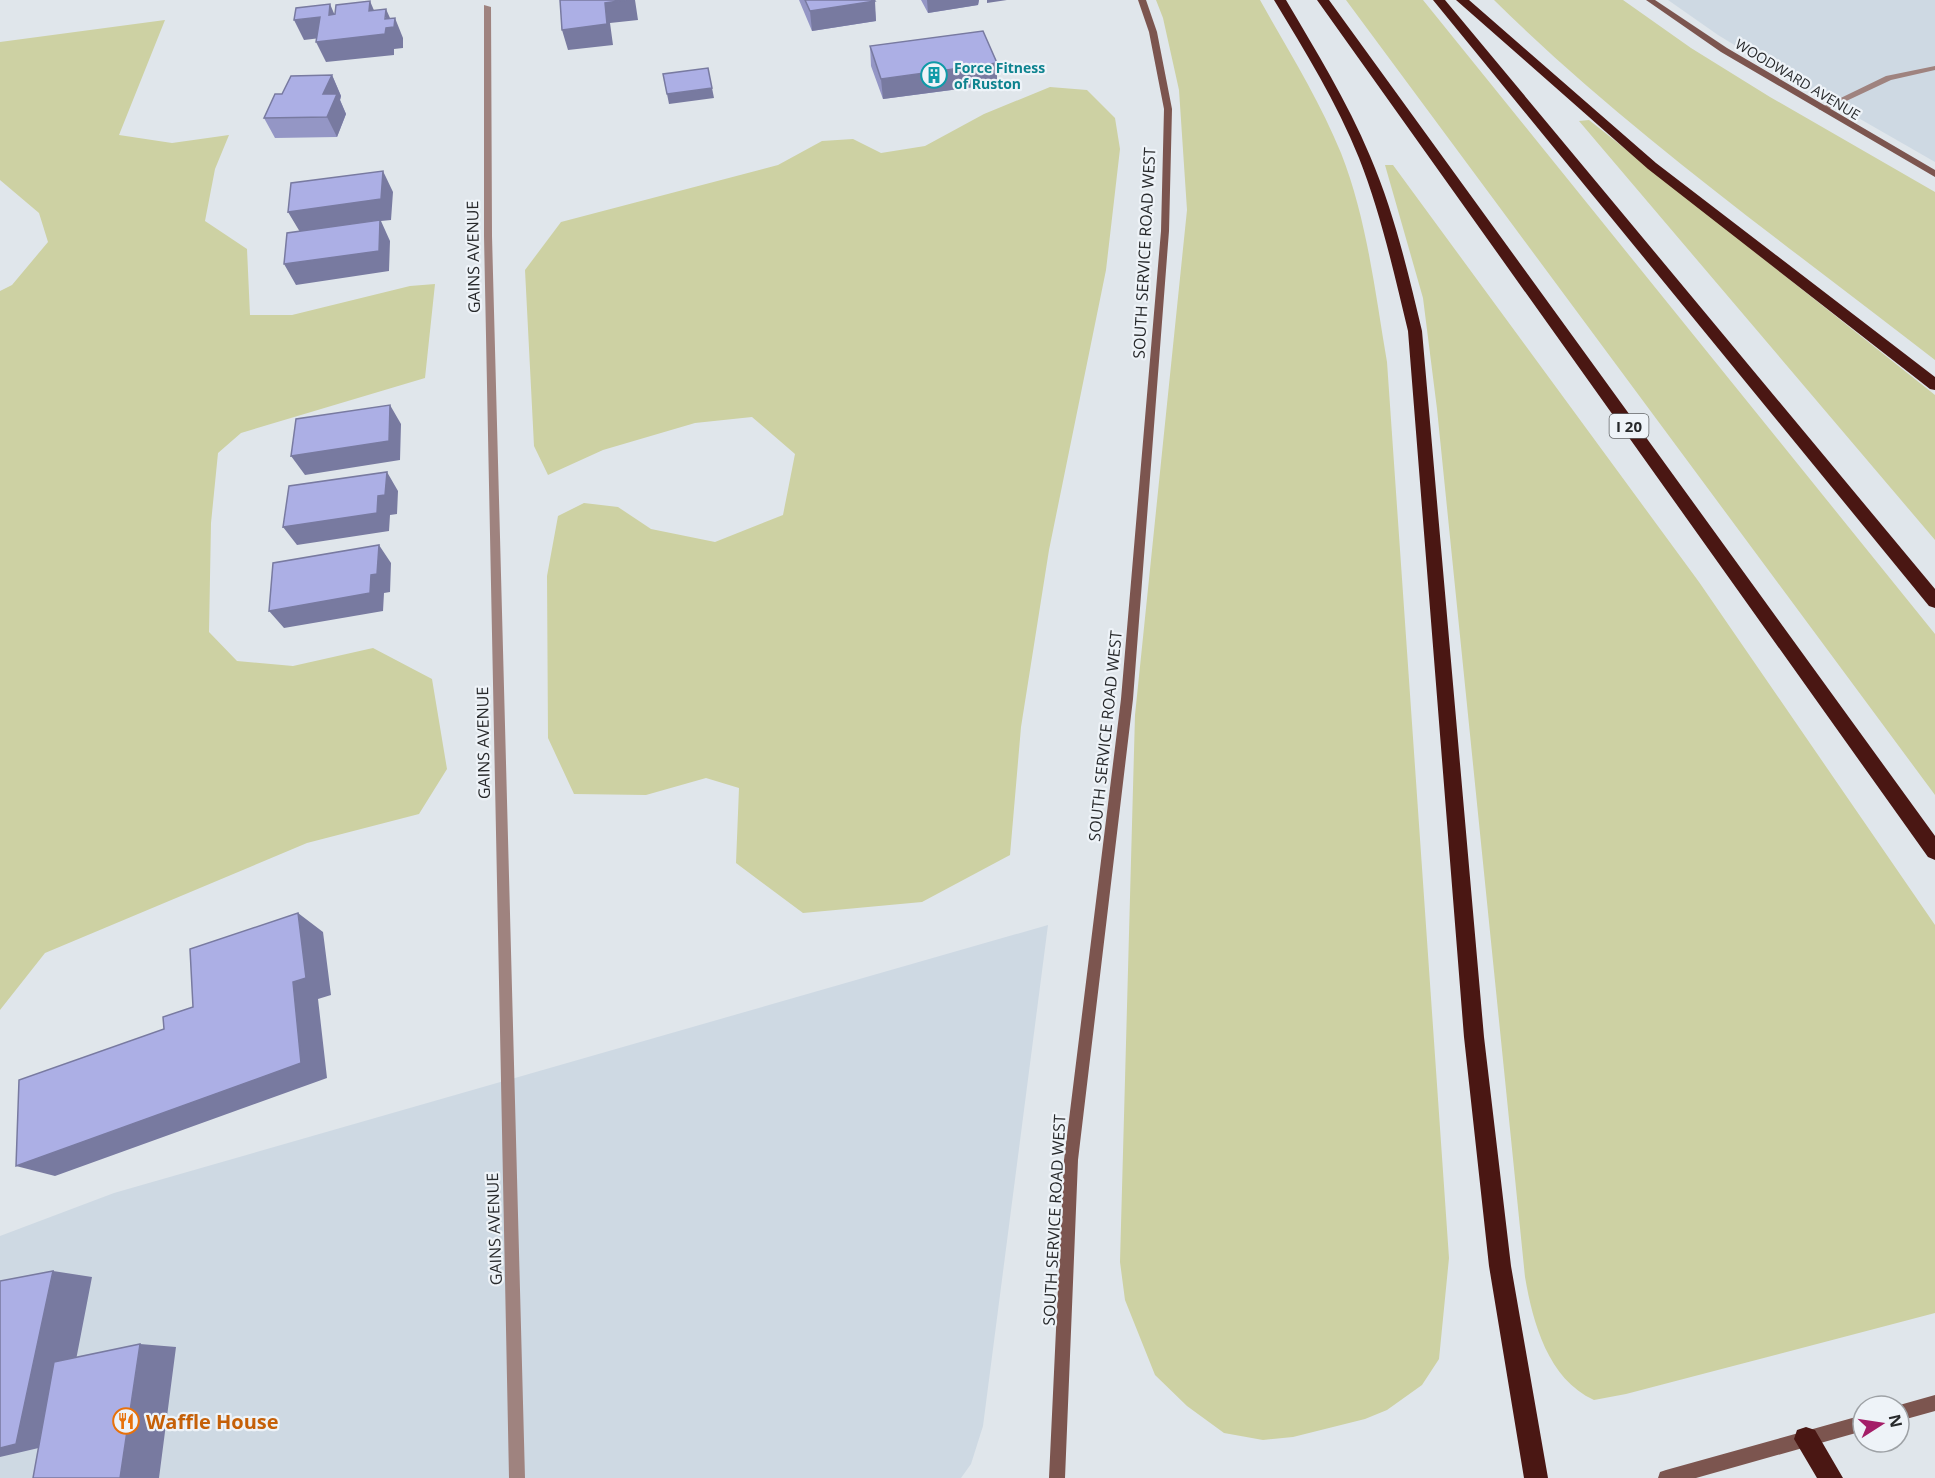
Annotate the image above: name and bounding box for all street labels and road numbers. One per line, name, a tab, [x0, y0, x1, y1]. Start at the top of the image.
street label: WOODWARD AVENUE	[1732, 34, 1864, 124]
street label: SOUTH SERVICE ROAD WEST	[1127, 146, 1161, 359]
street label: GAINS AVENUE	[461, 201, 485, 313]
road number: I 20	[1610, 414, 1648, 438]
street label: SOUTH SERVICE ROAD WEST	[1083, 629, 1127, 842]
street label: GAINS AVENUE	[471, 687, 495, 799]
street label: SOUTH SERVICE ROAD WEST	[1037, 1113, 1071, 1326]
street label: GAINS AVENUE	[481, 1172, 507, 1286]

